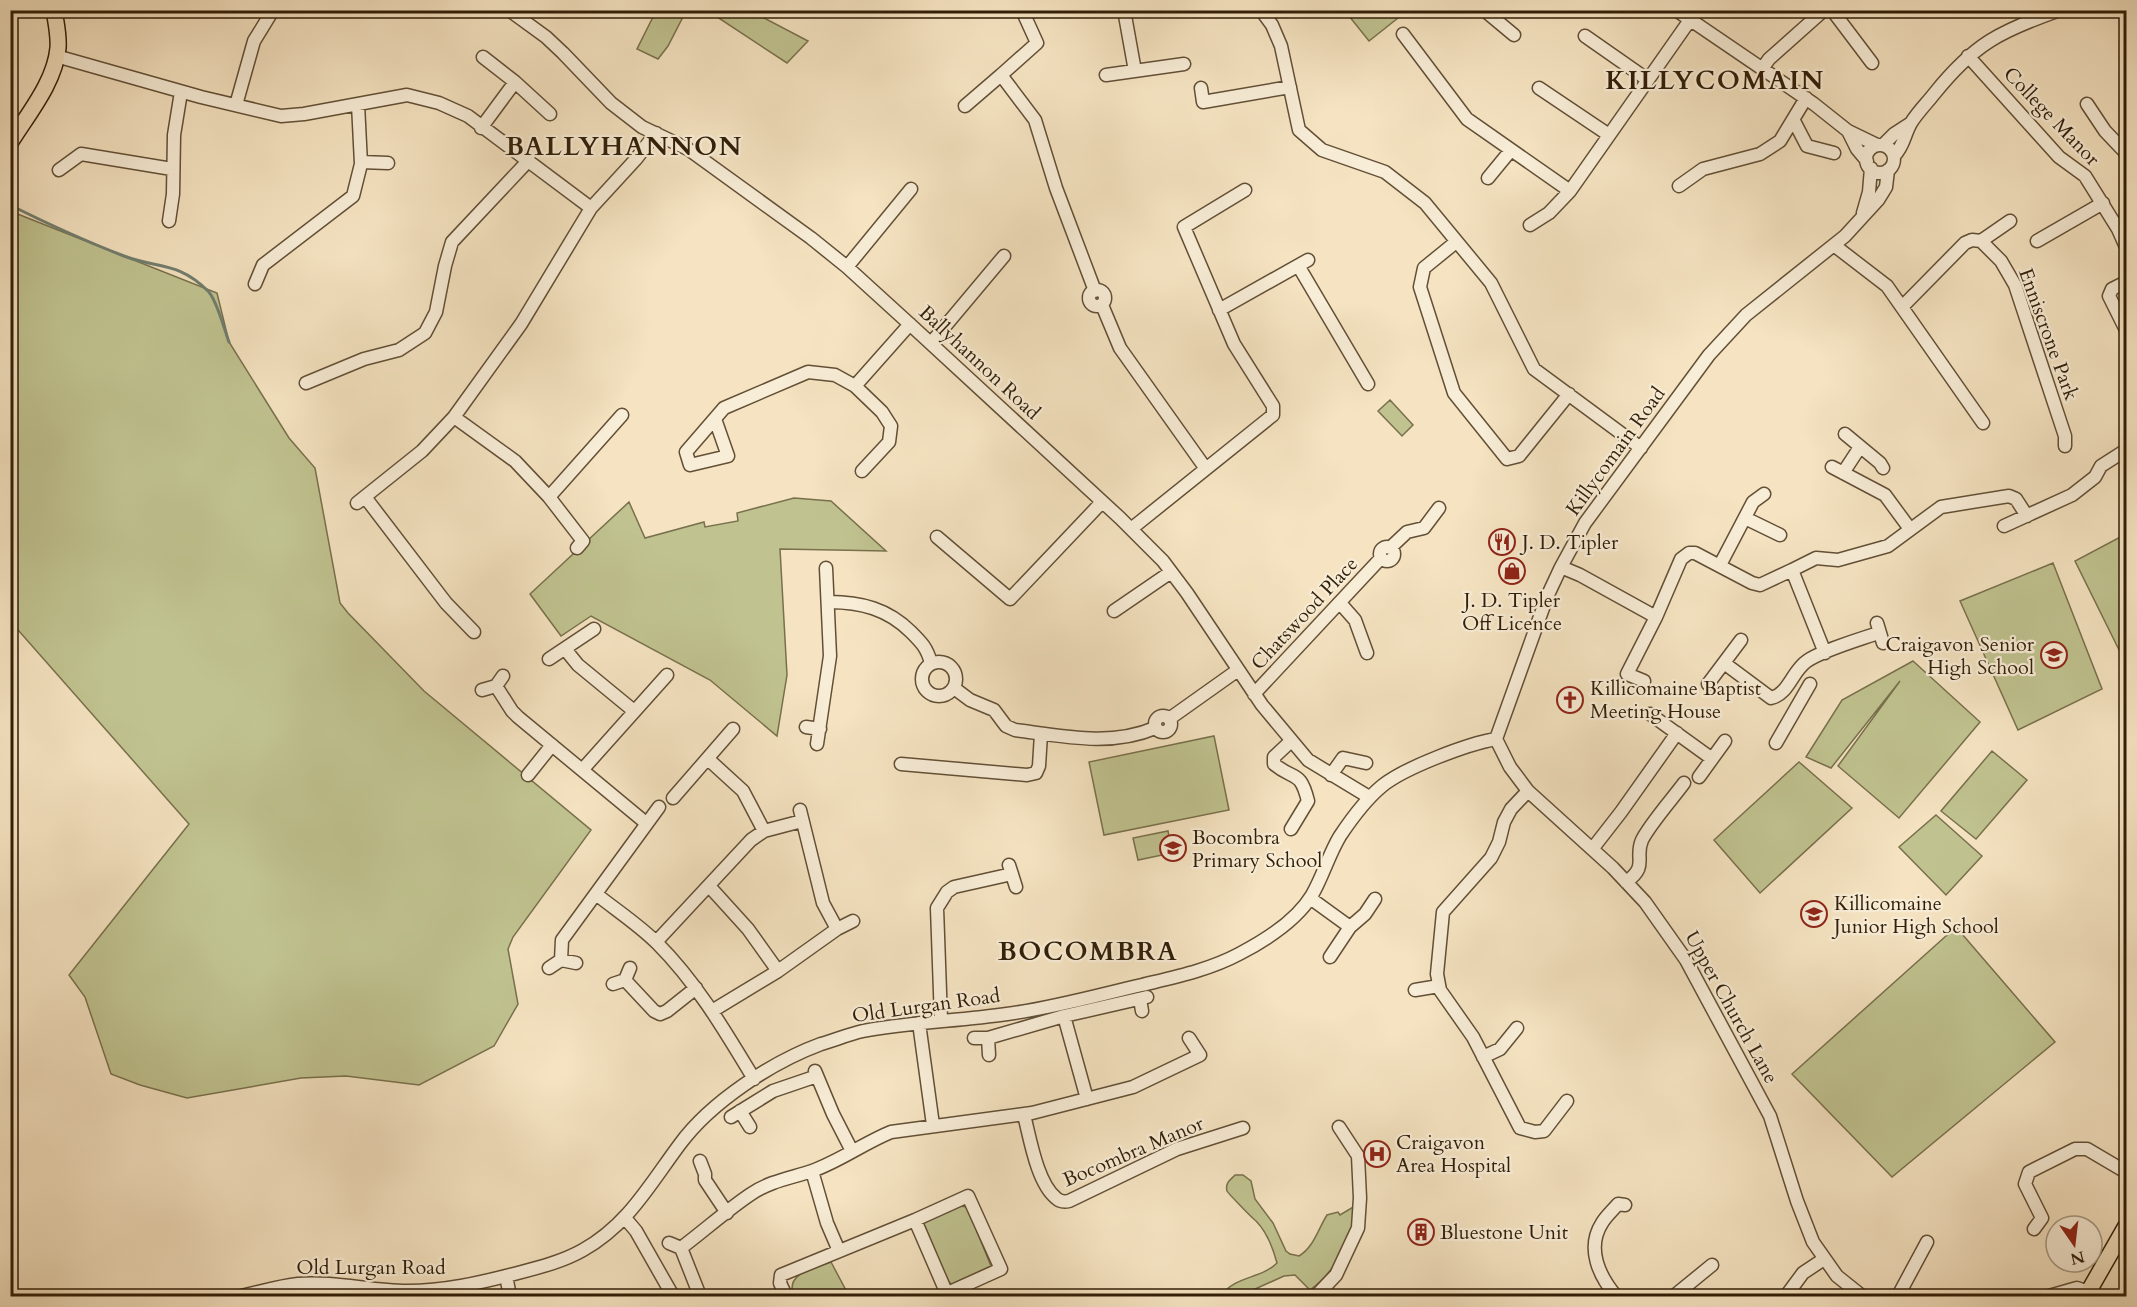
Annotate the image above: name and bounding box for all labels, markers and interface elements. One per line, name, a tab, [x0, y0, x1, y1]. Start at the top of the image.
street label: College Manor	[1997, 61, 2106, 172]
district label: KILLYCOMAIN	[1605, 63, 1825, 98]
district label: BALLYHANNON	[505, 129, 743, 164]
street label: Enniscrone Park	[2012, 264, 2085, 404]
street label: Ballyhannon Road	[913, 299, 1046, 426]
street label: Killycomain Road	[1559, 381, 1672, 521]
restaurant icon: J. D. Tipler	[1487, 527, 1517, 557]
place label: J. D. Tipler	[1519, 529, 1619, 556]
street label: Chatswood Place	[1245, 551, 1364, 676]
shop icon: J. D. Tipler Off Licence	[1497, 556, 1527, 586]
place label: J. D. Tipler Off Licence	[1461, 587, 1562, 637]
place label: Craigavon Senior High School	[1885, 631, 2035, 681]
school or university icon: Craigavon Senior High School	[2039, 640, 2069, 670]
place label: Killicomaine Baptist Meeting House	[1590, 675, 1762, 725]
church icon: Killicomaine Baptist Meeting House	[1555, 685, 1585, 715]
place label: Bocombra Primary School	[1192, 824, 1322, 874]
school or university icon: Bocombra Primary School	[1158, 833, 1188, 863]
place label: Killicomaine Junior High School	[1831, 890, 1999, 940]
school or university icon: Killicomaine Junior High School	[1799, 899, 1829, 929]
street label: Upper Church Lane	[1678, 926, 1785, 1088]
district label: BOCOMBRA	[998, 934, 1178, 969]
street label: Old Lurgan Road	[850, 982, 1002, 1029]
street label: Bocombra Manor	[1059, 1109, 1208, 1193]
place label: Craigavon Area Hospital	[1396, 1129, 1511, 1179]
hospital icon: Craigavon Area Hospital	[1362, 1139, 1392, 1169]
north arrow	[2044, 1214, 2104, 1274]
building icon: Bluestone Unit	[1406, 1217, 1436, 1247]
place label: Bluestone Unit	[1440, 1219, 1569, 1246]
text: N	[2068, 1245, 2087, 1270]
street label: Old Lurgan Road	[296, 1254, 446, 1281]

